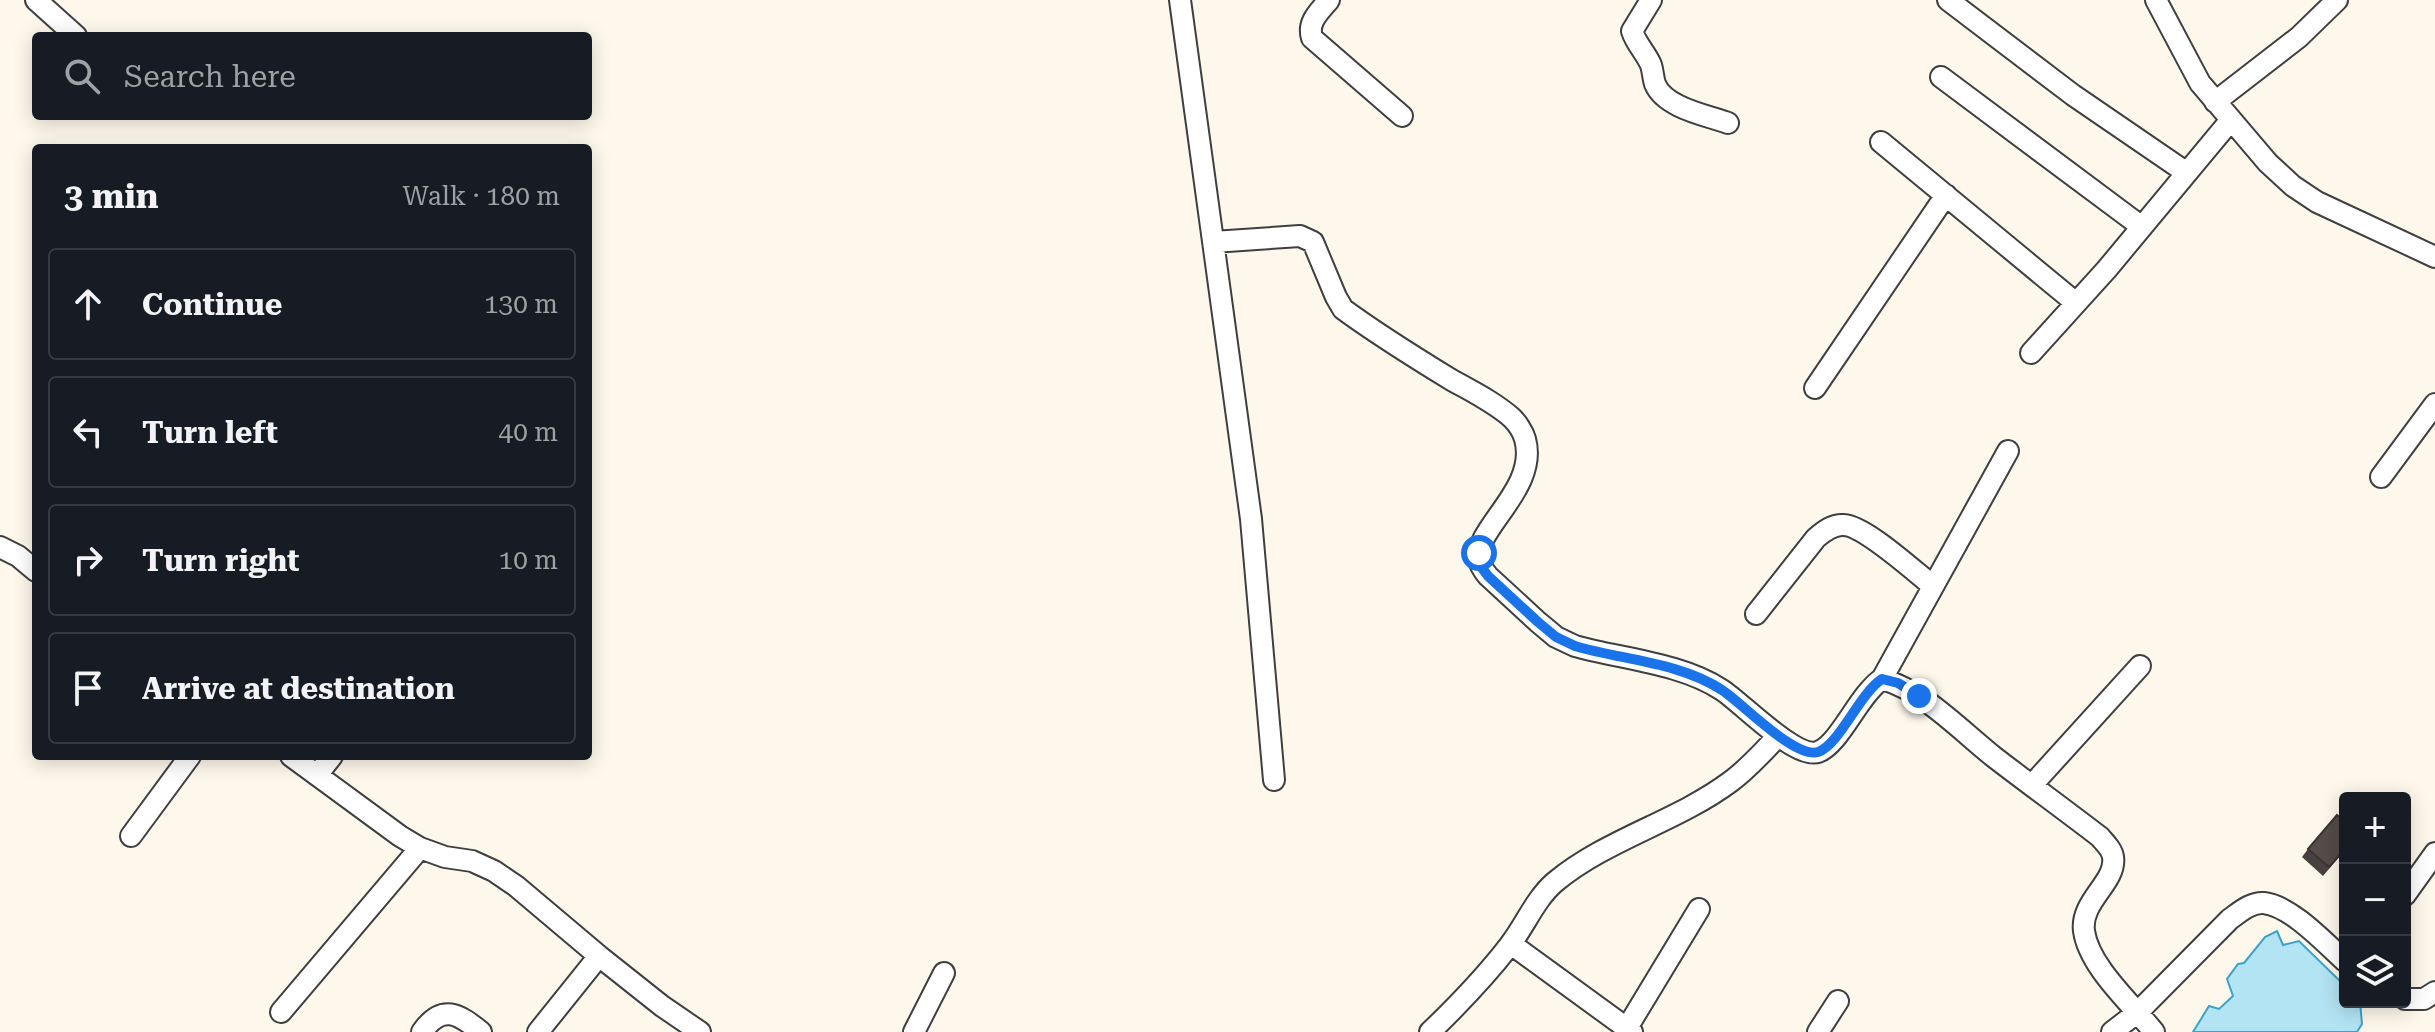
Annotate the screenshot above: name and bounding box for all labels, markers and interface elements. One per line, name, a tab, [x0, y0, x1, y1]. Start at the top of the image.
search box	[32, 32, 592, 120]
icon: search	[60, 54, 104, 98]
text: Search here	[124, 59, 296, 94]
text: 3 min	[64, 176, 159, 216]
text: Walk · 180 m	[402, 181, 560, 211]
icon: ahead	[66, 282, 110, 326]
text: Continue	[142, 287, 282, 322]
text: 130 m	[484, 289, 558, 319]
icon: left	[66, 410, 110, 454]
text: Turn left	[142, 415, 278, 450]
text: 40 m	[499, 417, 558, 447]
route start	[1461, 535, 1497, 571]
icon: right	[66, 538, 110, 582]
text: Turn right	[142, 543, 299, 578]
text: 10 m	[499, 545, 558, 575]
icon: arrive	[66, 666, 110, 710]
text: Arrive at destination	[142, 671, 455, 706]
route end	[1901, 678, 1937, 714]
map controls	[2339, 792, 2411, 1008]
button: +	[2339, 792, 2411, 864]
button: −	[2339, 864, 2411, 936]
button: layers	[2339, 936, 2411, 1008]

